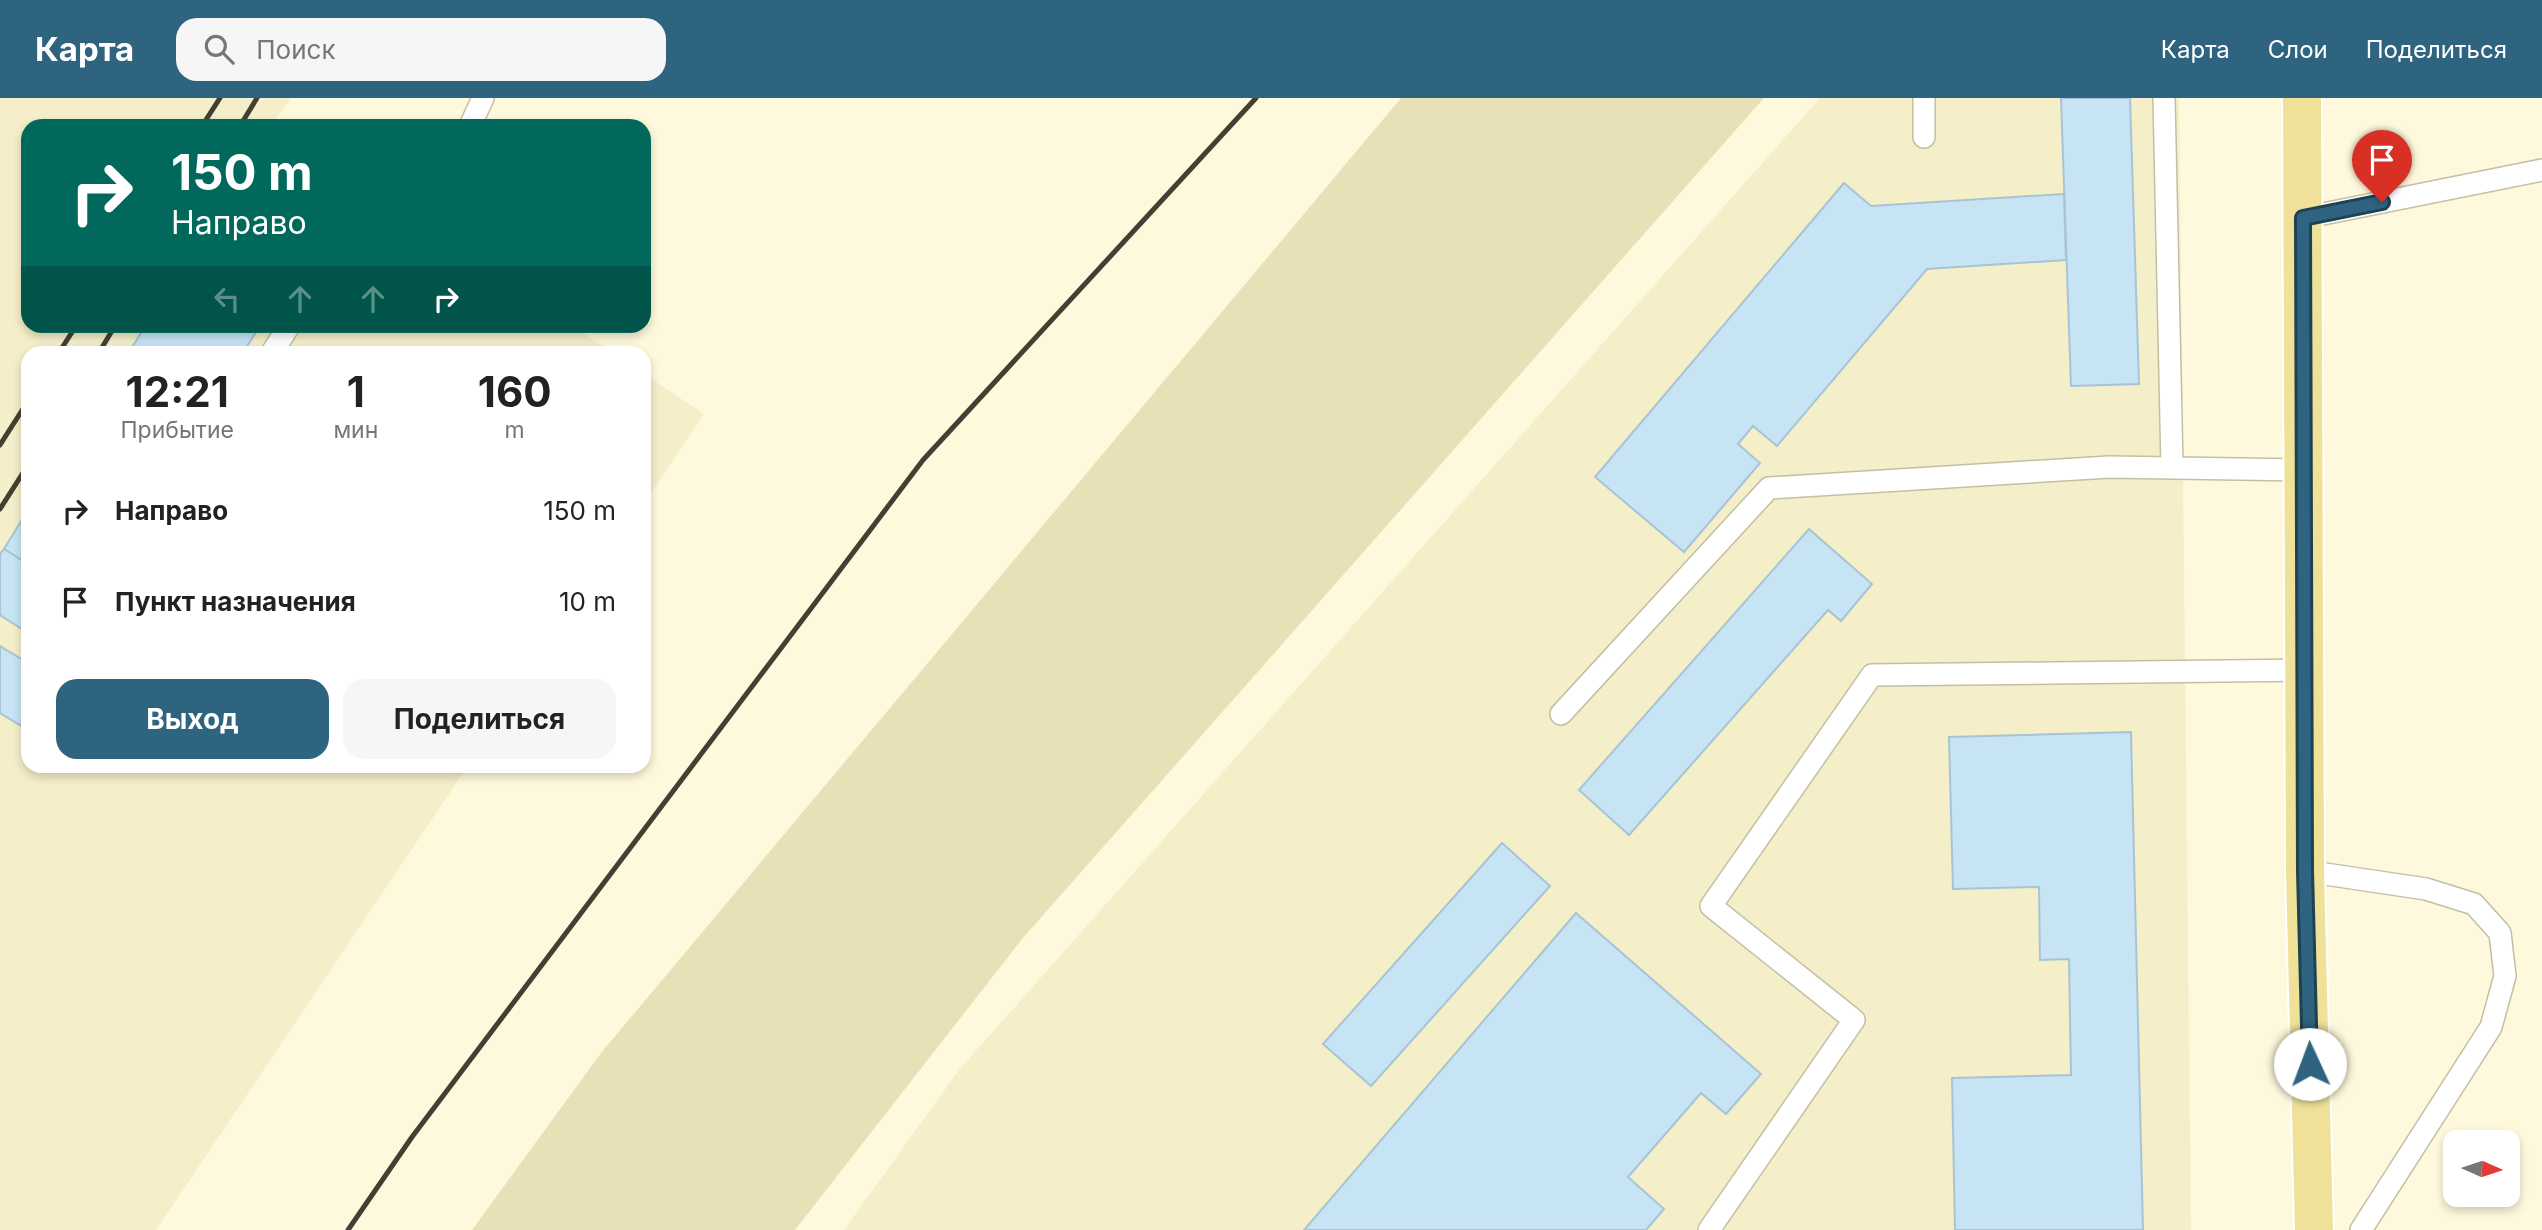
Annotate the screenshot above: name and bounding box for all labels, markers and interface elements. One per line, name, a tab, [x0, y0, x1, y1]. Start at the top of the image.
search box	[176, 18, 666, 81]
text: Карта	[35, 29, 134, 69]
icon: search	[200, 30, 238, 68]
text: Поиск	[256, 34, 335, 65]
text: Карта	[2161, 35, 2230, 64]
text: Слои	[2268, 35, 2328, 64]
text: Поделиться	[2366, 35, 2507, 64]
pin	[2352, 130, 2412, 202]
icon: arrive	[2363, 141, 2401, 179]
text: 150 m	[171, 143, 313, 202]
icon: right	[56, 147, 147, 238]
text: Направо	[171, 203, 307, 242]
icon: left	[208, 280, 246, 318]
icon: ahead	[281, 280, 319, 318]
icon: ahead	[354, 280, 392, 318]
icon: right	[427, 280, 465, 318]
text: 12:21	[126, 366, 229, 417]
text: 1	[347, 366, 365, 417]
text: 160	[478, 366, 552, 417]
text: Прибытие	[120, 416, 234, 444]
text: мин	[333, 416, 378, 444]
text: m	[505, 416, 525, 444]
icon: right	[56, 492, 94, 530]
text: Направо	[115, 495, 228, 526]
text: 150 m	[543, 495, 616, 526]
icon: arrive	[56, 583, 94, 621]
text: Пункт назначения	[115, 586, 356, 617]
text: 10 m	[559, 586, 616, 617]
button: Выход	[56, 679, 329, 759]
button: Поделиться	[343, 679, 616, 759]
position arrow	[2273, 1027, 2347, 1101]
north arrow	[2443, 1130, 2520, 1208]
map controls	[2443, 1130, 2520, 1207]

